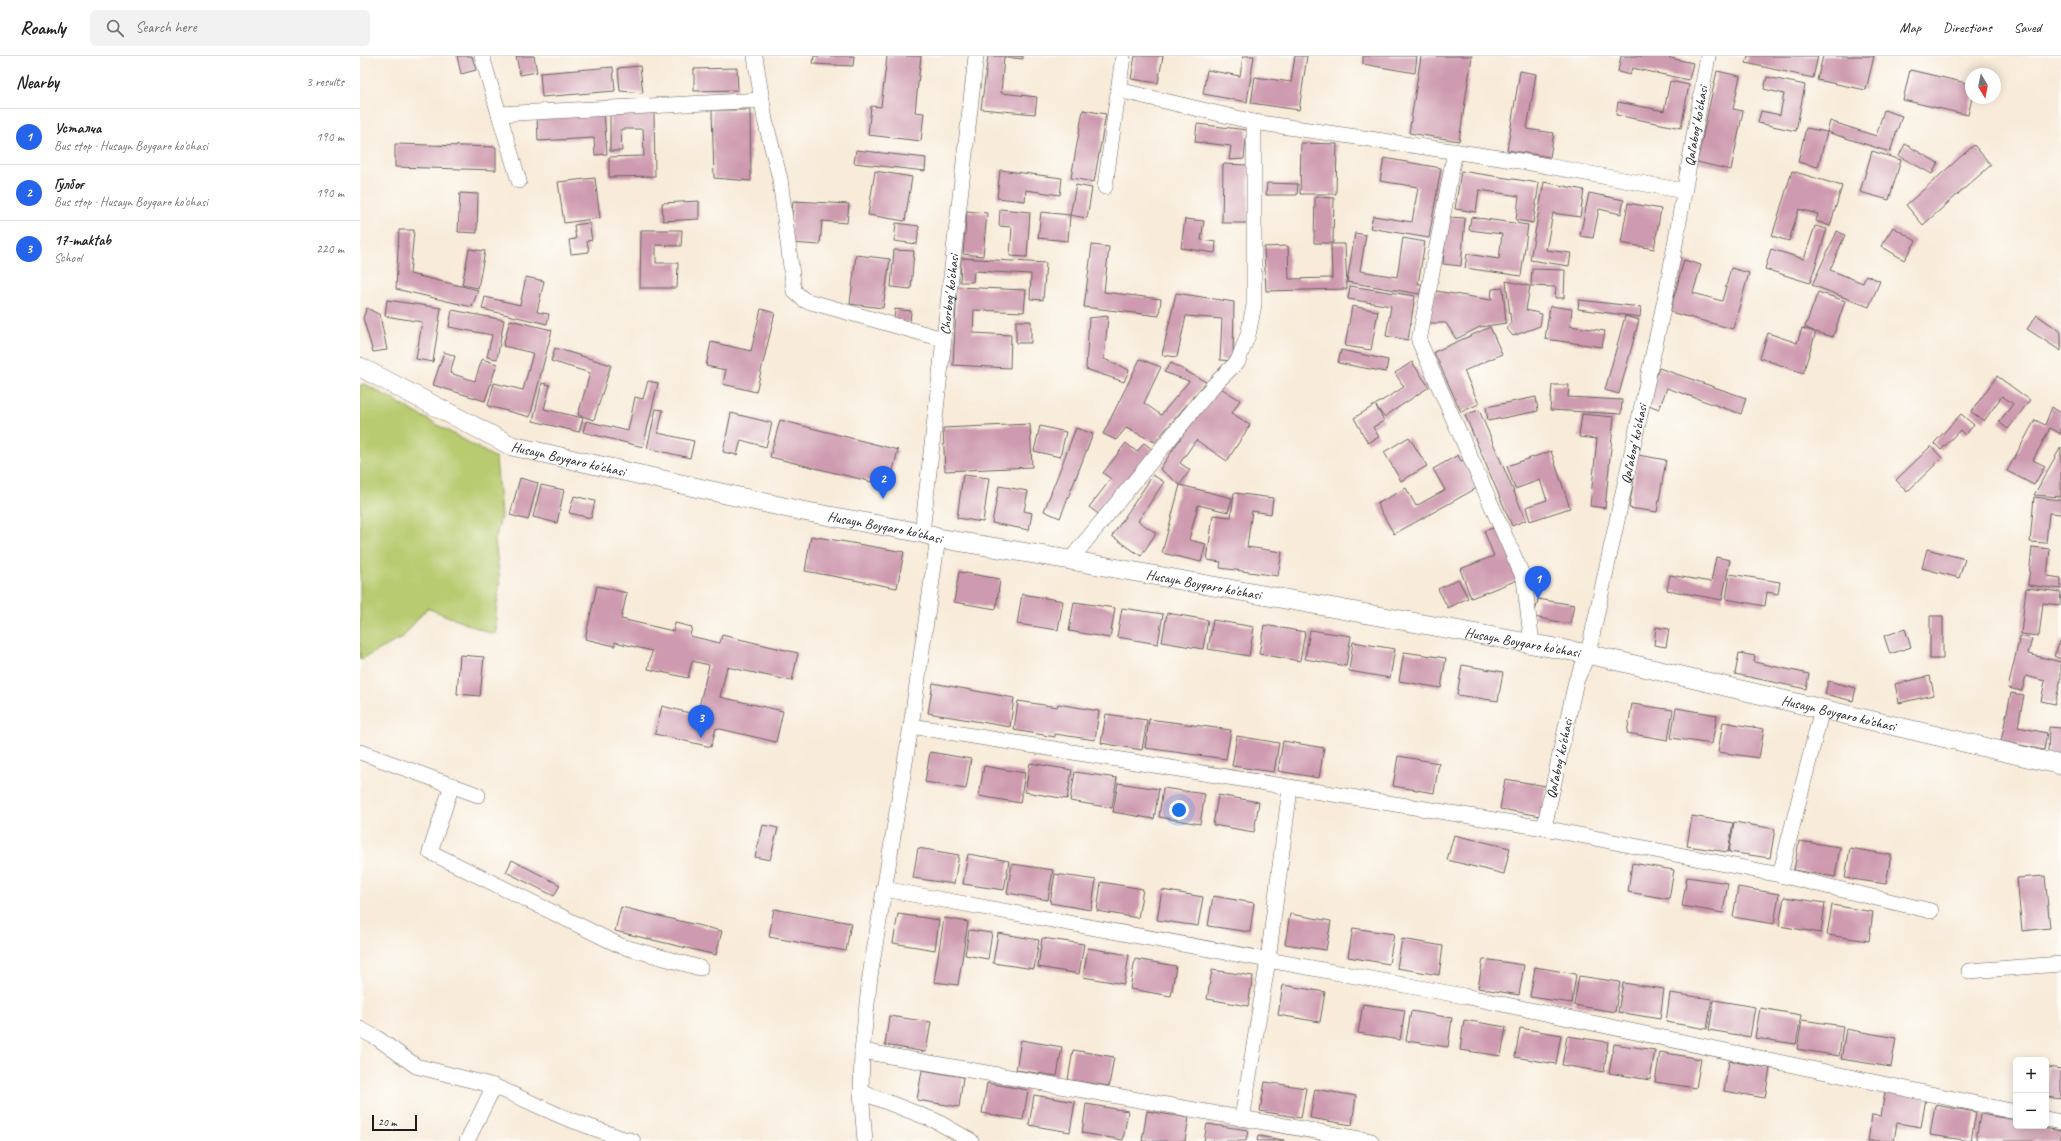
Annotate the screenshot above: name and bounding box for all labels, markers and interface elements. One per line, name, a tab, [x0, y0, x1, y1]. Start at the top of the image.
search box	[90, 10, 370, 46]
text: Roamly	[20, 16, 66, 40]
icon: search	[104, 17, 126, 39]
text: Search here	[136, 18, 197, 37]
text: Map	[1900, 19, 1921, 36]
text: Directions	[1943, 19, 1992, 36]
text: Saved	[2014, 19, 2041, 36]
north arrow	[1965, 68, 2001, 104]
text: Nearby	[16, 72, 59, 93]
text: 3 results	[306, 74, 344, 90]
street label: Qal'abog' ko'chasi	[1680, 82, 1712, 167]
text: Усталча	[54, 119, 101, 138]
text: 1	[26, 129, 32, 145]
text: 190 m	[316, 129, 344, 145]
text: Bus stop · Husayn Boyqaro ko'chasi	[54, 138, 208, 154]
text: Гулбоғ	[54, 175, 84, 194]
text: 2	[26, 185, 32, 201]
text: 190 m	[316, 185, 344, 201]
text: Bus stop · Husayn Boyqaro ko'chasi	[54, 194, 208, 210]
text: 17-maktab	[54, 231, 111, 250]
text: 3	[26, 241, 32, 257]
text: 220 m	[316, 241, 344, 257]
text: School	[54, 250, 82, 266]
street label: Сhorbog' ko'chasi	[936, 251, 962, 336]
street label: Qal'abog' ko'chasi	[1617, 400, 1651, 485]
street label: Husayn Boyqaro ko'chasi	[510, 438, 629, 480]
pin: 2	[870, 466, 896, 499]
street label: Husayn Boyqaro ko'chasi	[826, 507, 946, 547]
street label: Husayn Boyqaro ko'chasi	[1145, 566, 1265, 603]
pin: 1	[1525, 566, 1551, 599]
street label: Husayn Boyqaro ko'chasi	[1464, 623, 1584, 661]
street label: Husayn Boyqaro ko'chasi	[1780, 691, 1900, 735]
pin: 3	[688, 705, 714, 738]
street label: Qal'abog' ko'chasi	[1542, 715, 1577, 800]
your location	[1169, 800, 1189, 820]
map controls	[2013, 1057, 2049, 1129]
button: +	[2013, 1057, 2049, 1093]
button: −	[2013, 1093, 2049, 1129]
scale bar	[372, 1113, 417, 1132]
text: 20 m	[378, 1115, 397, 1129]

